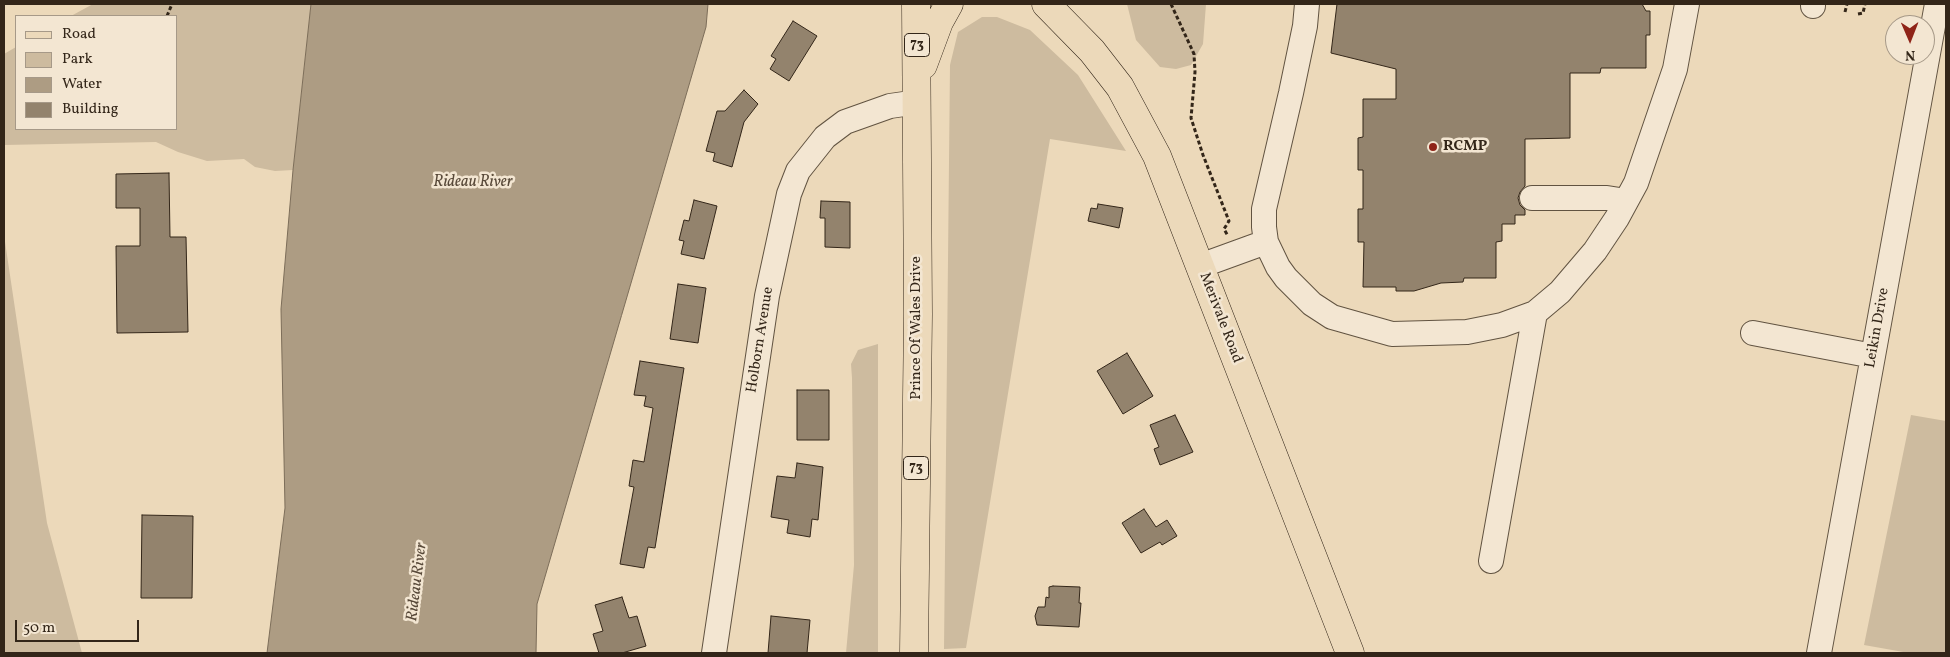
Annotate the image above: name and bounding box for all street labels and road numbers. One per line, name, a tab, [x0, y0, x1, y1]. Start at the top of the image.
road number: 73	[904, 34, 930, 56]
street label: Prince Of Wales Drive	[908, 256, 926, 400]
street label: Merivale Road	[1194, 270, 1246, 366]
street label: Holborn Avenue	[744, 286, 778, 394]
street label: Leikin Drive	[1862, 286, 1894, 370]
road number: 73	[904, 456, 928, 479]

